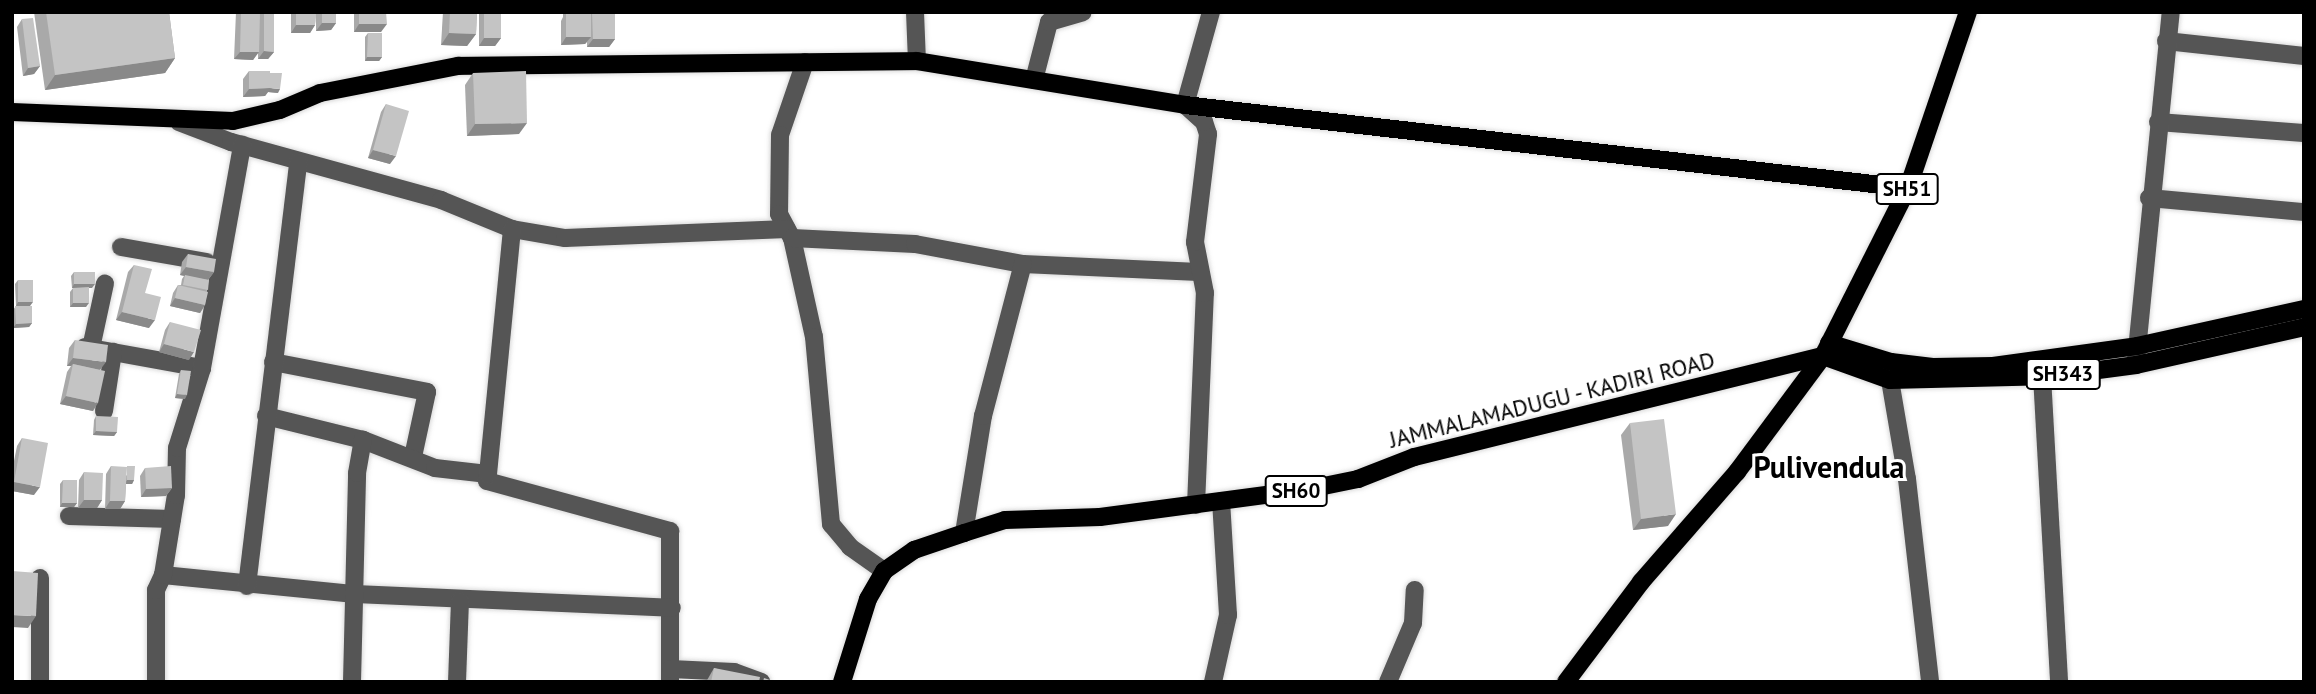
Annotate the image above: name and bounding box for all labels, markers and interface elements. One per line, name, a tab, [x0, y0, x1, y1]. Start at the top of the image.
road number: SH51	[1876, 172, 1938, 206]
street label: JAMMALAMADUGU - KADIRI ROAD	[1385, 346, 1719, 454]
road number: SH343	[2024, 356, 2102, 392]
district label: Pulivendula	[1753, 449, 1905, 485]
road number: SH60	[1264, 474, 1328, 508]

